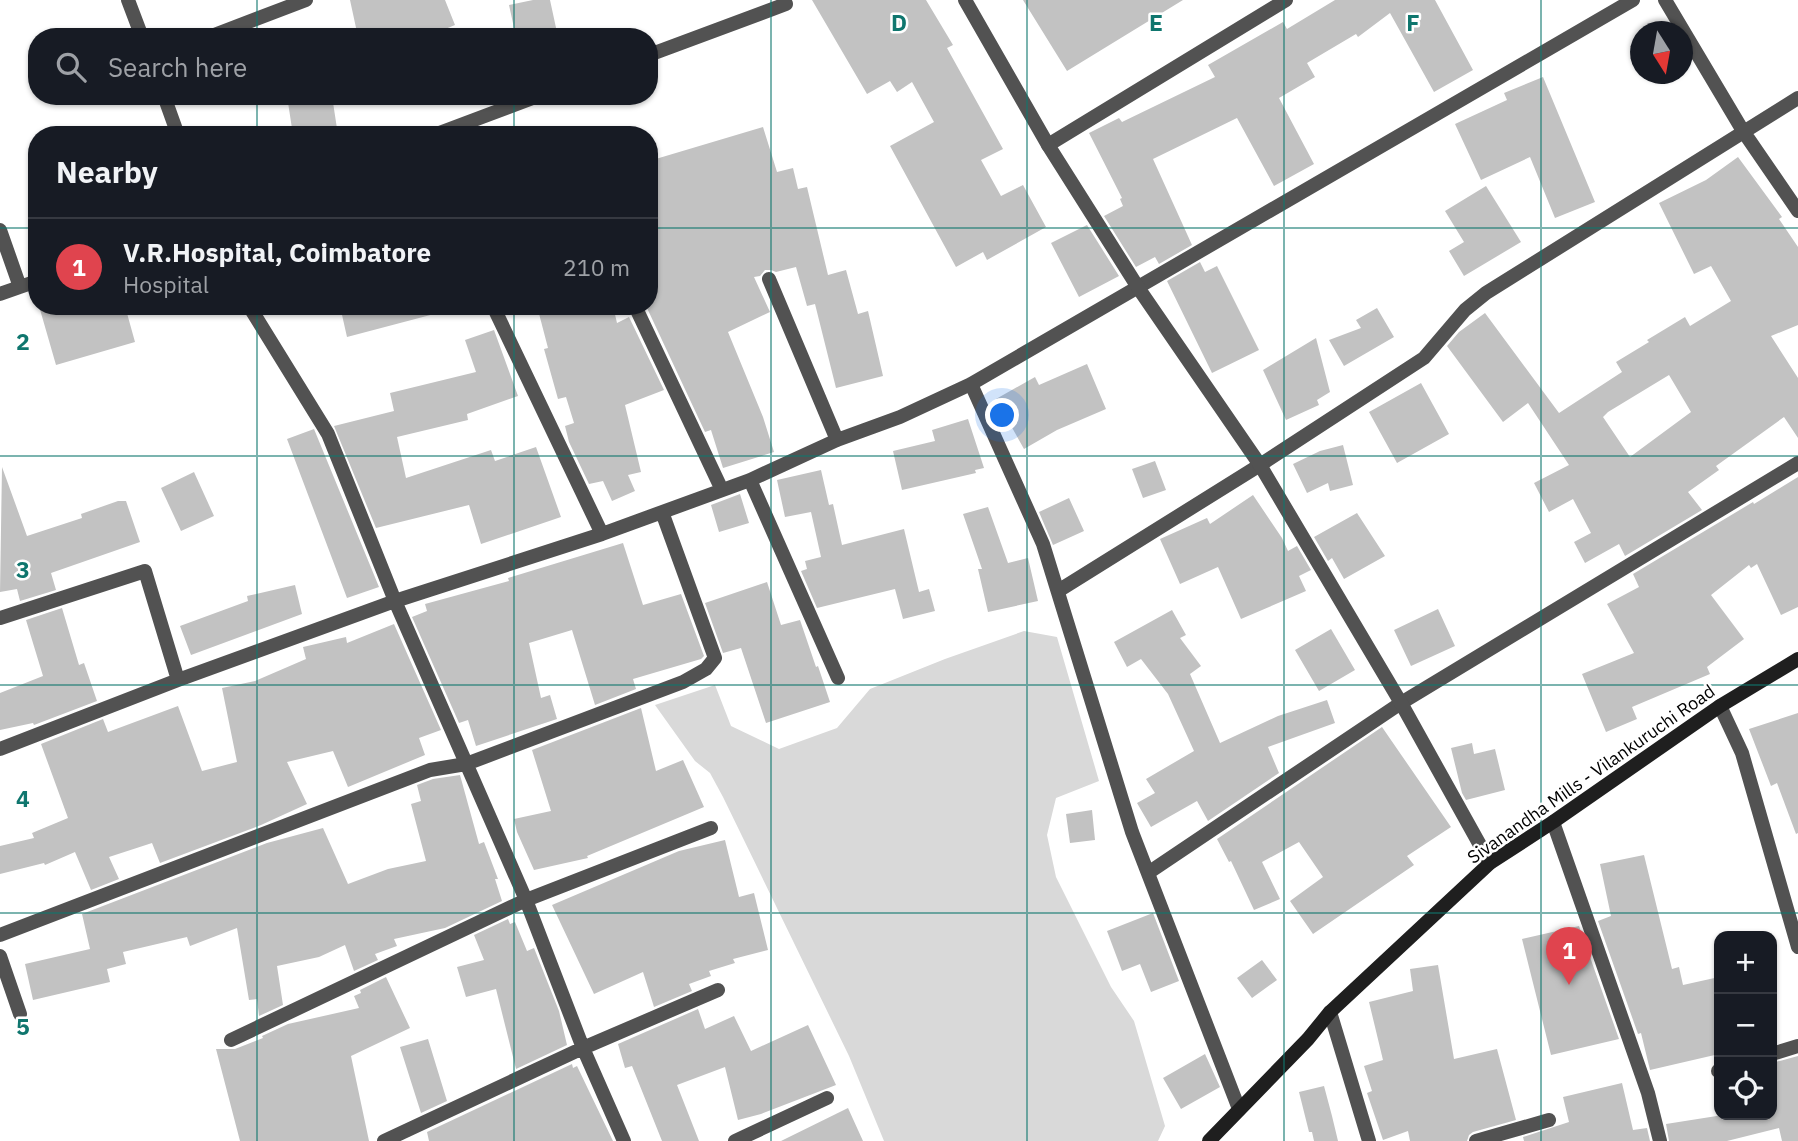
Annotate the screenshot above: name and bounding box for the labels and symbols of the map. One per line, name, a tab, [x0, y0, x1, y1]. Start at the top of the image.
text: D	[891, 7, 907, 37]
text: E	[1149, 7, 1163, 37]
text: F	[1406, 7, 1420, 37]
north arrow	[1630, 21, 1693, 84]
text: 2	[16, 326, 30, 356]
your location	[985, 398, 1019, 432]
text: 3	[16, 554, 30, 584]
street label: Sivanandha Mills - Vilankuruchi Road	[1463, 679, 1719, 869]
text: 4	[16, 783, 30, 813]
pin: 1	[1546, 927, 1592, 985]
text: 5	[16, 1011, 30, 1041]

